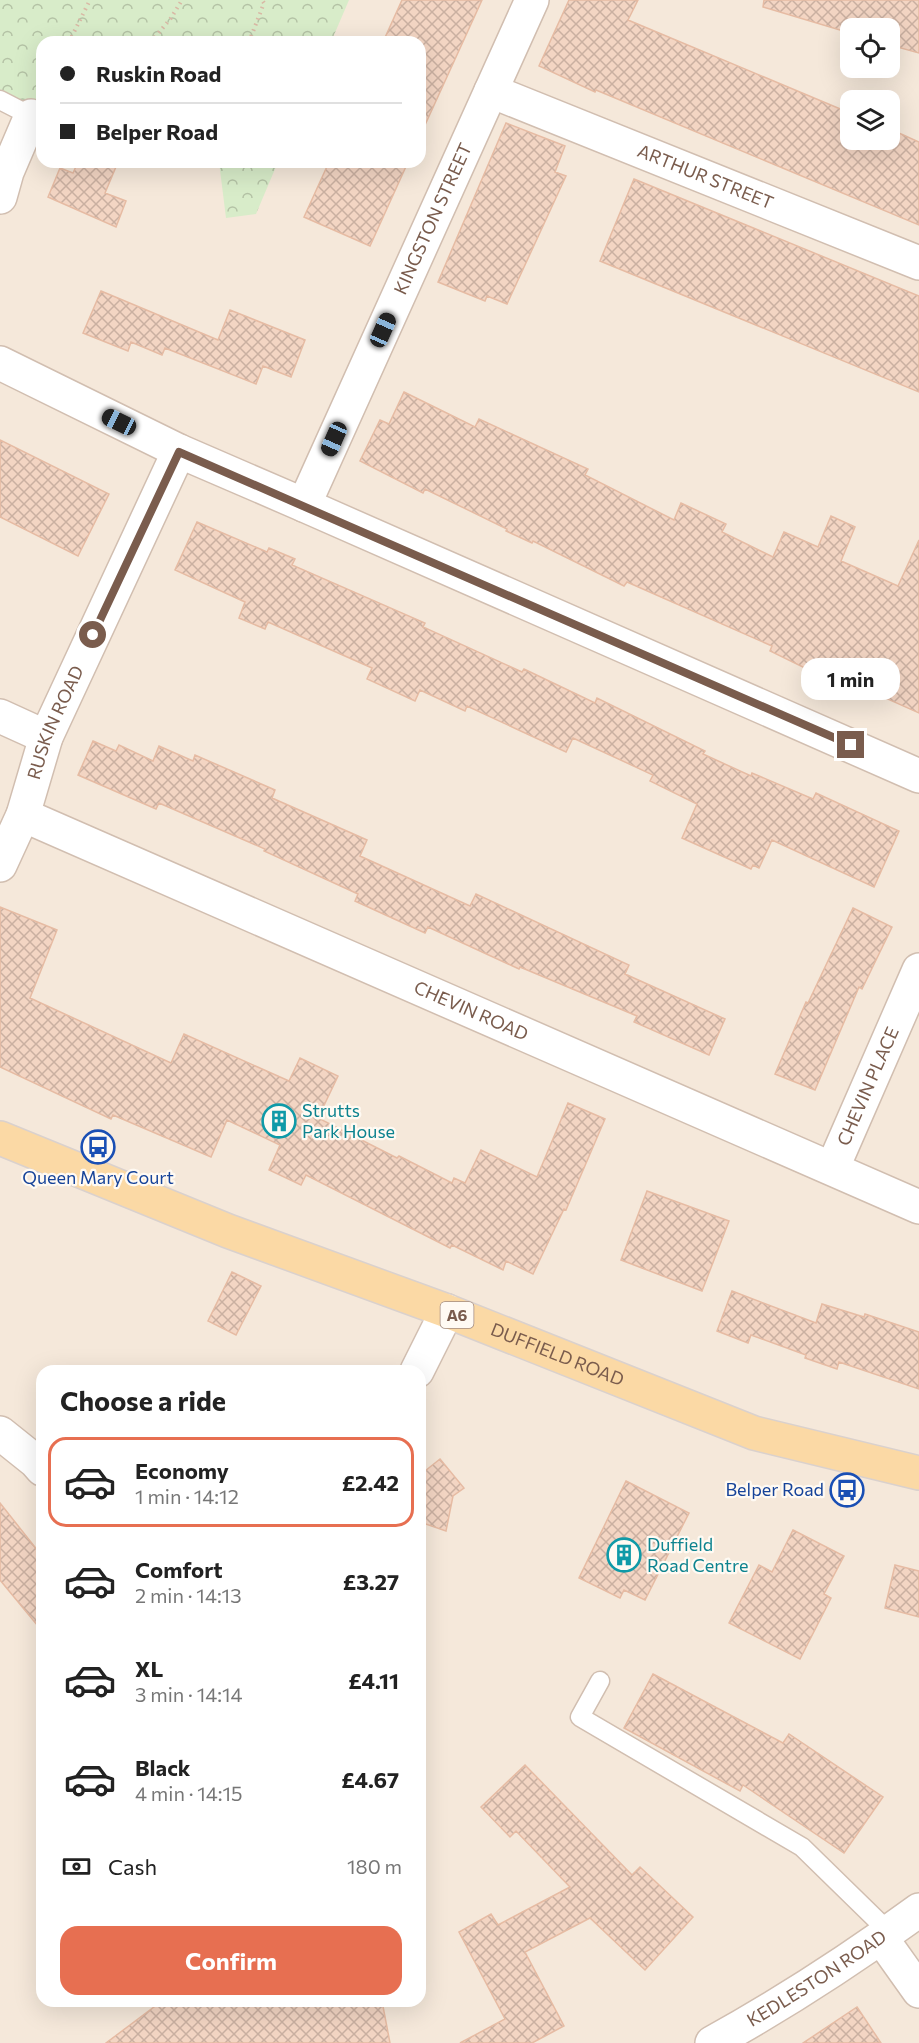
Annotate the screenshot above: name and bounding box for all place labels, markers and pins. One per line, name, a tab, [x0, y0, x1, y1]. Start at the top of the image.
place label: Strutts Park House	[302, 1099, 395, 1142]
building icon: Strutts Park House	[261, 1103, 297, 1139]
bus stop icon: Queen Mary Court	[80, 1129, 116, 1165]
place label: Queen Mary Court	[22, 1166, 174, 1188]
bus stop icon: Belper Road	[829, 1472, 865, 1508]
place label: Belper Road	[725, 1478, 824, 1500]
place label: Duffield Road Centre	[647, 1533, 748, 1576]
building icon: Duffield Road Centre	[606, 1537, 642, 1573]

